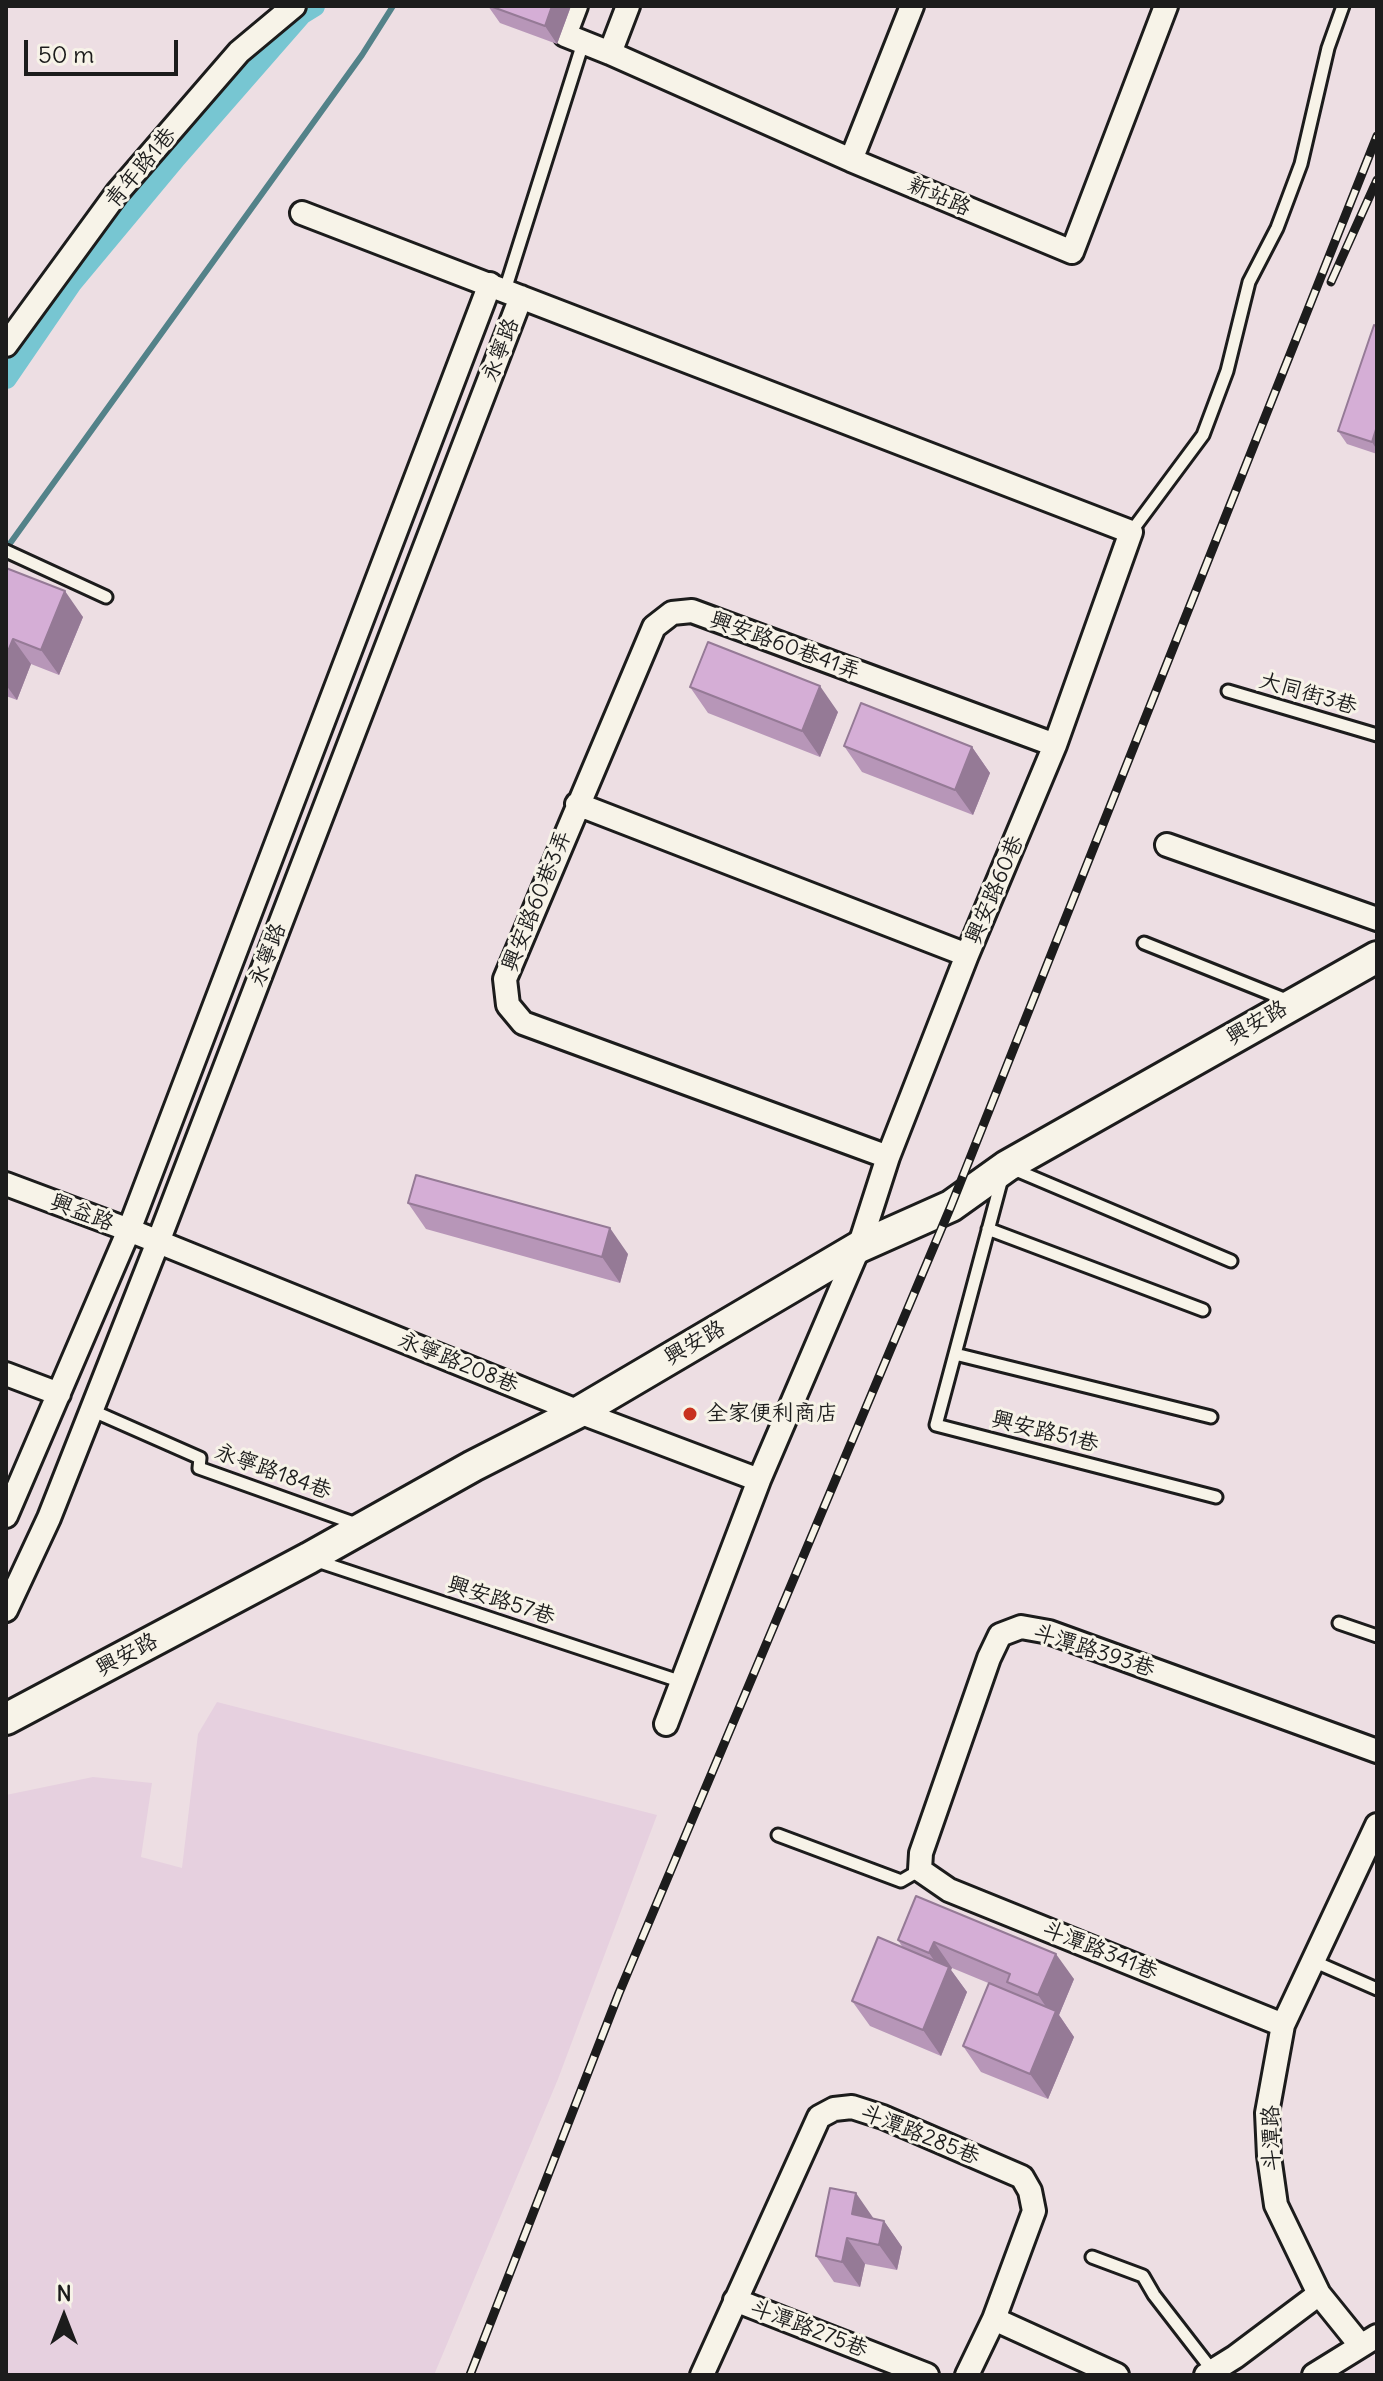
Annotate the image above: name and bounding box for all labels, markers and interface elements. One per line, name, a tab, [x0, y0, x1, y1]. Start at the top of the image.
scale bar	[28, 24, 182, 74]
text: 50 m	[38, 39, 94, 69]
street label: 青年路1巷	[100, 122, 182, 214]
street label: 新站路	[903, 172, 975, 222]
street label: 永寧路	[477, 314, 525, 386]
street label: 興安路60巷41弄	[706, 607, 864, 685]
street label: 大同街3巷	[1256, 667, 1360, 721]
street label: 興安路60巷3弄	[497, 827, 577, 975]
street label: 興安路60巷	[960, 832, 1030, 948]
street label: 永寧路	[244, 919, 292, 991]
street label: 興安路	[1222, 995, 1292, 1051]
street label: 興益路	[46, 1189, 118, 1237]
street label: 興安路	[660, 1315, 730, 1371]
street label: 永寧路208巷	[394, 1327, 522, 1399]
place label: 全家便利商店	[706, 1401, 838, 1427]
marker: 全家便利商店	[681, 1405, 699, 1423]
street label: 興安路51巷	[989, 1406, 1101, 1458]
street label: 永寧路184巷	[211, 1439, 335, 1505]
street label: 興安路57巷	[444, 1571, 558, 1631]
street label: 斗潭路393巷	[1030, 1619, 1158, 1683]
street label: 興安路	[92, 1628, 162, 1682]
street label: 斗潭路341巷	[1039, 1916, 1161, 1986]
street label: 斗潭路285巷	[857, 2099, 983, 2171]
street label: 斗潭路	[1258, 2105, 1286, 2171]
north arrow	[24, 2277, 104, 2357]
text: N	[56, 2279, 72, 2307]
street label: 斗潭路275巷	[747, 2295, 871, 2363]

